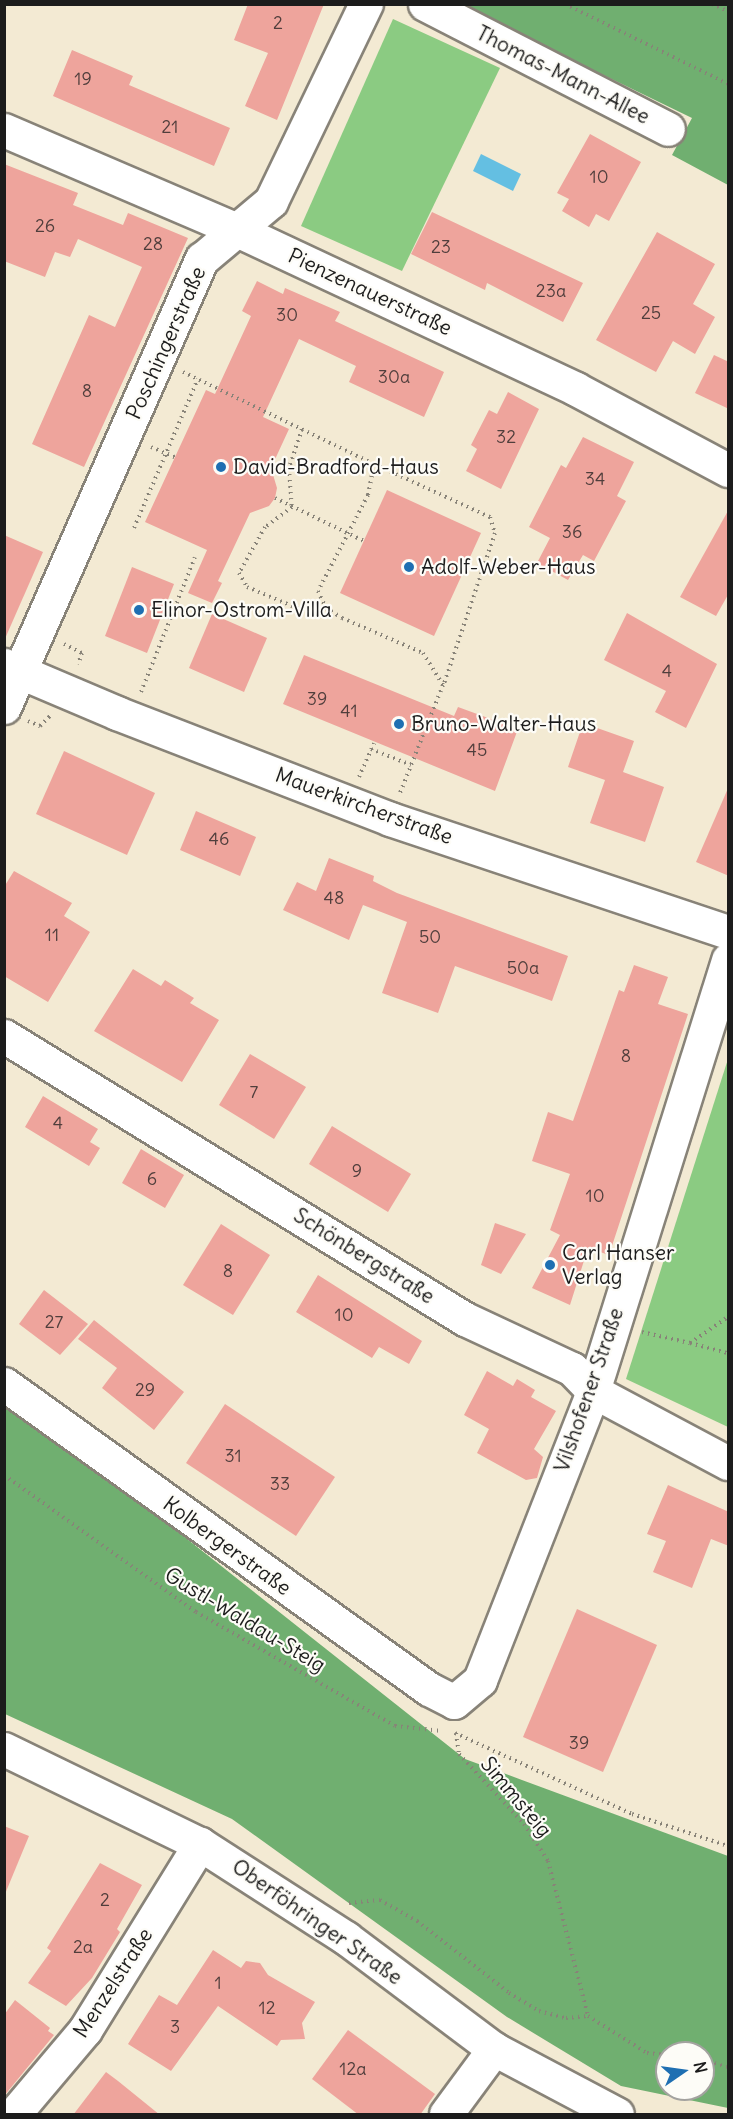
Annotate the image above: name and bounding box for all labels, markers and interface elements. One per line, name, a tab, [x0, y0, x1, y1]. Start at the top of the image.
house number: 2	[273, 12, 283, 34]
street label: Thomas-Mann-Allee	[472, 20, 654, 130]
house number: 19	[74, 68, 92, 90]
house number: 21	[161, 116, 179, 138]
house number: 10	[590, 166, 608, 188]
house number: 26	[35, 215, 55, 237]
house number: 28	[143, 233, 163, 255]
house number: 23	[431, 236, 451, 258]
street label: Pienzenauerstraße	[284, 243, 456, 341]
street label: Poschingerstraße	[121, 263, 211, 423]
house number: 23a	[536, 280, 566, 302]
house number: 25	[641, 302, 661, 324]
house number: 30	[276, 304, 298, 326]
house number: 30a	[378, 366, 410, 388]
house number: 8	[82, 380, 92, 402]
house number: 32	[496, 426, 516, 448]
place label: David-Bradford-Haus	[233, 454, 439, 480]
marker: David-Bradford-Haus	[214, 460, 228, 474]
house number: 34	[585, 468, 605, 490]
house number: 36	[562, 521, 582, 543]
place label: Adolf-Weber-Haus	[421, 554, 596, 580]
marker: Adolf-Weber-Haus	[402, 560, 416, 574]
place label: Elinor-Ostrom-Villa	[151, 597, 332, 623]
marker: Elinor-Ostrom-Villa	[132, 603, 146, 617]
house number: 4	[662, 660, 672, 682]
house number: 39	[307, 688, 327, 710]
house number: 41	[340, 700, 358, 722]
place label: Bruno-Walter-Haus	[411, 711, 596, 737]
marker: Bruno-Walter-Haus	[392, 717, 406, 731]
house number: 45	[467, 739, 487, 761]
street label: Mauerkircherstraße	[272, 762, 456, 850]
house number: 46	[209, 828, 229, 850]
house number: 48	[324, 887, 344, 909]
house number: 11	[45, 924, 59, 946]
house number: 50	[419, 926, 441, 948]
house number: 50a	[507, 957, 539, 979]
house number: 8	[621, 1045, 631, 1067]
house number: 7	[250, 1081, 258, 1103]
house number: 4	[53, 1112, 63, 1134]
house number: 9	[352, 1160, 362, 1182]
house number: 6	[147, 1168, 157, 1190]
house number: 10	[586, 1185, 604, 1207]
street label: Schönbergstraße	[289, 1203, 439, 1309]
place label: Carl Hanser Verlag	[562, 1240, 675, 1290]
marker: Carl Hanser Verlag	[543, 1258, 557, 1272]
house number: 8	[223, 1260, 233, 1282]
house number: 10	[335, 1304, 353, 1326]
street label: Vilshofener Straße	[549, 1305, 629, 1475]
house number: 27	[45, 1311, 63, 1333]
house number: 29	[135, 1379, 155, 1401]
house number: 31	[224, 1445, 242, 1467]
house number: 33	[270, 1473, 290, 1495]
street label: Kolbergerstraße	[158, 1491, 296, 1601]
street label: Gustl-Waldau-Steig	[160, 1562, 330, 1678]
house number: 39	[569, 1732, 589, 1754]
street label: Simmsteig	[475, 1752, 557, 1842]
street label: Oberföhringer Straße	[227, 1854, 407, 1990]
house number: 2	[100, 1889, 110, 1911]
street label: Menzelstraße	[68, 1923, 158, 2043]
house number: 2a	[73, 1936, 93, 1958]
house number: 1	[214, 1972, 222, 1994]
house number: 12	[258, 1997, 276, 2019]
house number: 3	[170, 2016, 180, 2038]
north arrow	[655, 2041, 715, 2101]
house number: 12a	[339, 2058, 367, 2080]
text: N	[690, 2060, 712, 2075]

